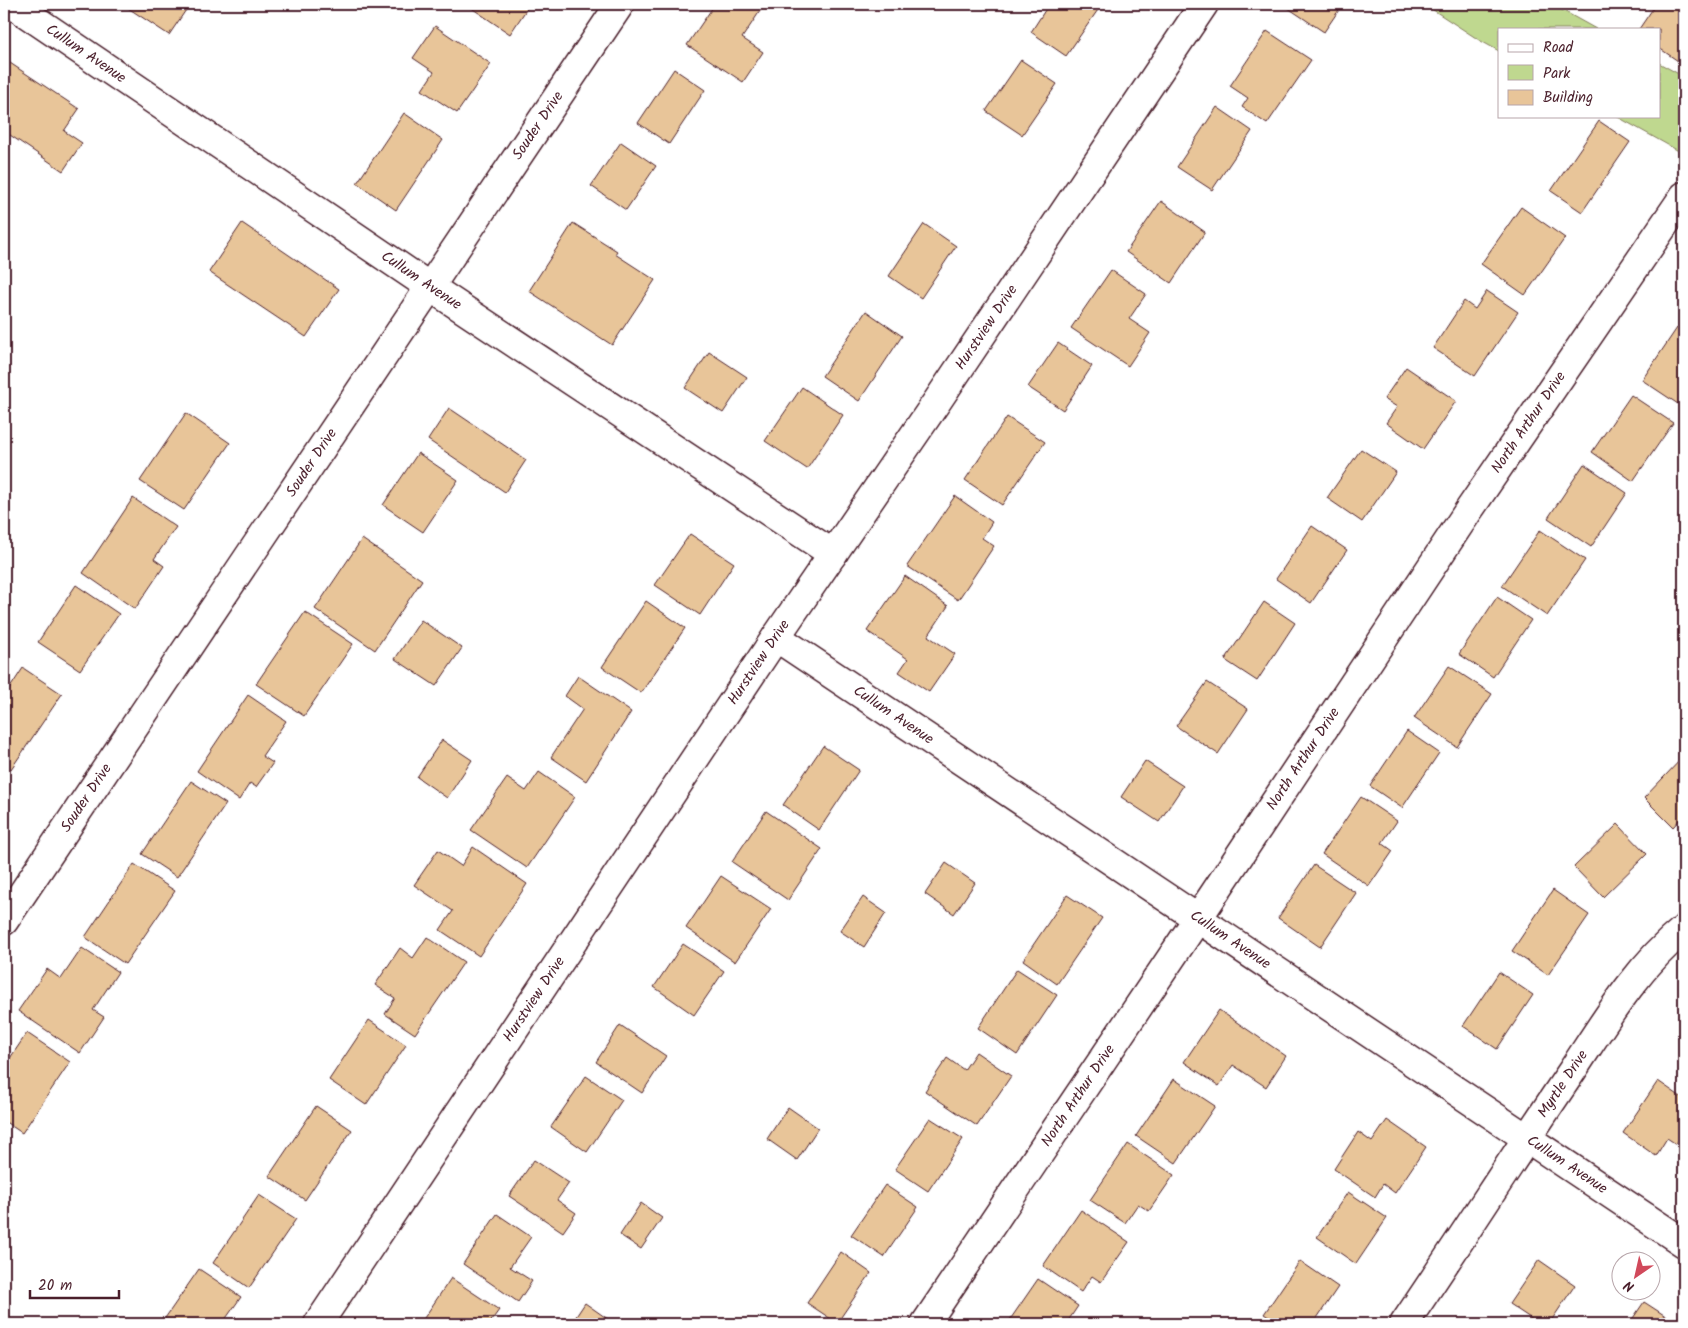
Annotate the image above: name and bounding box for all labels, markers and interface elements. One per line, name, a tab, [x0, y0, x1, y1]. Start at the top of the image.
street label: Cullum Avenue	[40, 18, 131, 90]
legend	[1498, 28, 1660, 118]
text: Road	[1543, 36, 1574, 60]
text: Park	[1543, 62, 1571, 86]
street label: Souder Drive	[506, 86, 570, 165]
text: Building	[1543, 86, 1593, 110]
street label: Cullum Avenue	[376, 245, 467, 317]
street label: Hurstview Drive	[949, 280, 1024, 375]
street label: North Arthur Drive	[1485, 366, 1573, 479]
street label: Souder Drive	[280, 423, 344, 502]
street label: Hurstview Drive	[722, 615, 797, 710]
street label: Cullum Avenue	[848, 679, 939, 751]
street label: North Arthur Drive	[1261, 703, 1347, 815]
street label: Souder Drive	[55, 759, 119, 837]
street label: Cullum Avenue	[1185, 904, 1276, 976]
street label: Hurstview Drive	[497, 952, 572, 1047]
street label: North Arthur Drive	[1035, 1039, 1122, 1152]
street label: Myrtle Drive	[1532, 1045, 1595, 1123]
street label: Cullum Avenue	[1522, 1129, 1613, 1201]
north arrow	[1610, 1250, 1660, 1300]
scale bar	[30, 1268, 119, 1300]
text: 20 m	[38, 1274, 72, 1298]
text: N	[1619, 1274, 1639, 1298]

